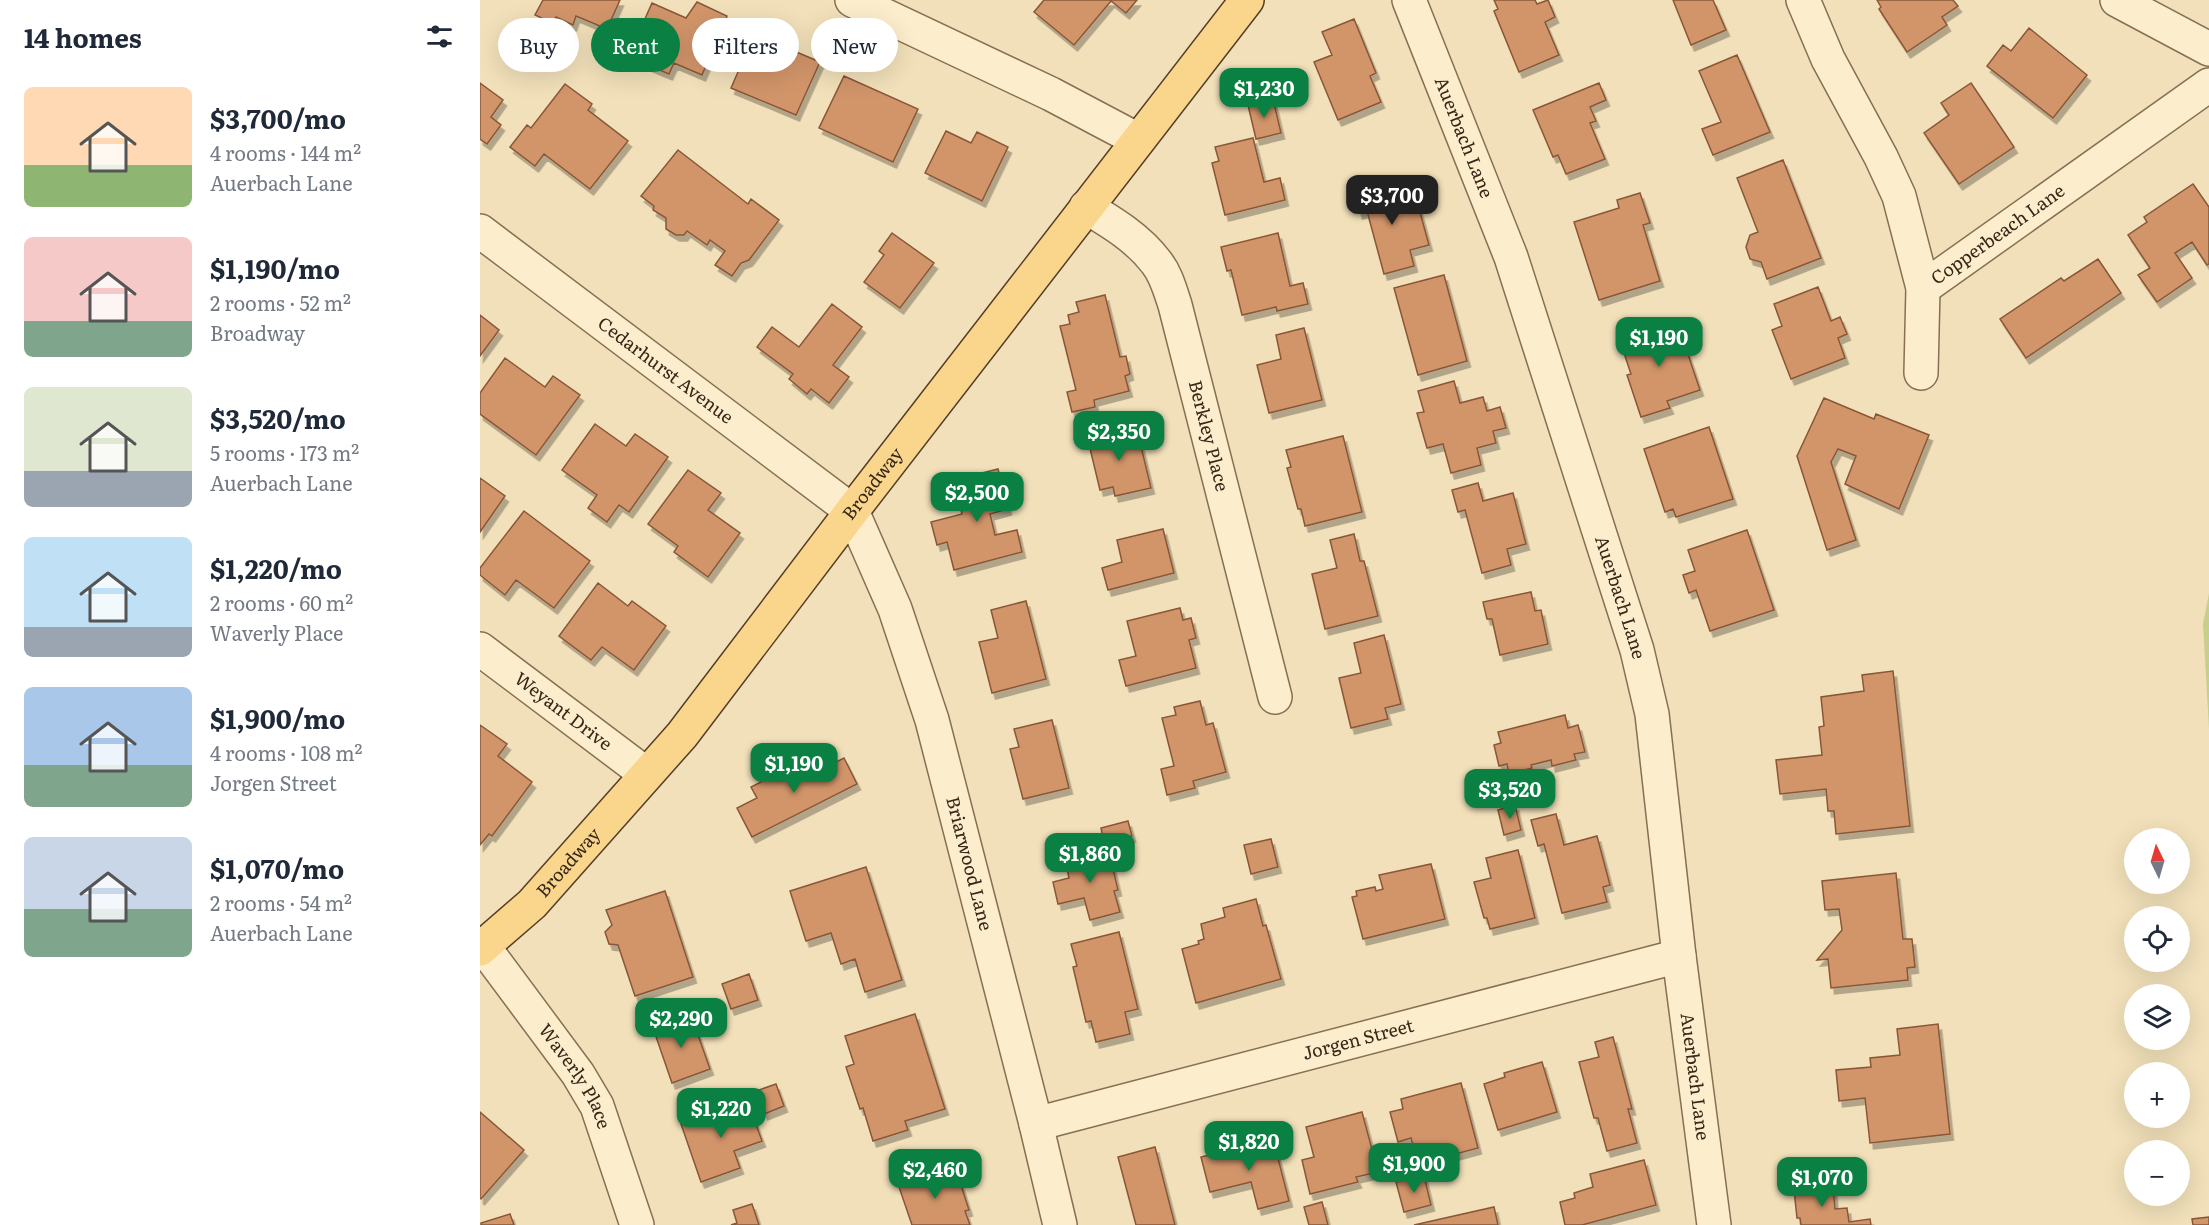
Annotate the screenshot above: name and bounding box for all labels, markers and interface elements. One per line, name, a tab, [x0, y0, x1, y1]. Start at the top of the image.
text: 14 homes	[24, 17, 142, 56]
chip: Buy	[498, 18, 579, 72]
chip: Rent	[591, 18, 680, 72]
chip: Filters	[692, 18, 799, 72]
chip: New	[811, 18, 898, 72]
icon: filters	[423, 20, 456, 53]
pin: $1,230	[1215, 68, 1313, 119]
text: $1,230	[1234, 72, 1294, 102]
street label: Auerbach Lane	[1429, 72, 1501, 202]
text: $3,700/mo	[210, 98, 346, 137]
icon: home	[72, 111, 144, 183]
text: 4 rooms · 144 m²	[210, 137, 361, 167]
text: Auerbach Lane	[210, 167, 353, 197]
pin: $3,700	[1343, 175, 1441, 226]
street label: Copperbeach Lane	[1925, 177, 2070, 290]
text: $3,700	[1360, 179, 1424, 209]
text: $1,190/mo	[210, 248, 340, 287]
icon: home	[72, 261, 144, 333]
text: 2 rooms · 52 m²	[210, 287, 351, 317]
street label: Cedarhurst Avenue	[593, 309, 740, 429]
text: Broadway	[210, 317, 305, 347]
pin: $1,190	[1610, 317, 1708, 368]
text: $1,190	[1630, 321, 1688, 351]
street label: Berkley Place	[1183, 377, 1237, 494]
text: $3,520/mo	[210, 398, 346, 437]
icon: home	[72, 411, 144, 483]
pin: $2,350	[1070, 411, 1168, 462]
text: $2,350	[1087, 415, 1151, 445]
text: 5 rooms · 173 m²	[210, 437, 359, 467]
street label: Broadway	[835, 441, 909, 525]
text: Auerbach Lane	[210, 467, 353, 497]
pin: $2,500	[928, 472, 1026, 523]
text: $2,500	[945, 476, 1009, 506]
street label: Auerbach Lane	[1589, 532, 1654, 661]
text: $1,220/mo	[210, 548, 342, 587]
icon: home	[72, 561, 144, 633]
text: 2 rooms · 60 m²	[210, 587, 353, 617]
text: Waverly Place	[210, 617, 343, 647]
street label: Weyant Drive	[509, 665, 619, 756]
text: $1,900/mo	[210, 698, 345, 737]
icon: home	[72, 711, 144, 783]
text: 4 rooms · 108 m²	[210, 737, 362, 767]
pin: $1,190	[745, 743, 843, 794]
text: $1,190	[765, 747, 823, 777]
text: Jorgen Street	[210, 767, 337, 797]
pin: $3,520	[1461, 769, 1559, 820]
text: $3,520	[1478, 773, 1542, 803]
street label: Briarwood Lane	[940, 793, 1001, 933]
street label: Broadway	[529, 820, 606, 903]
north arrow	[2124, 828, 2190, 894]
map controls	[2124, 828, 2190, 1206]
pin: $1,860	[1041, 833, 1139, 884]
text: $1,860	[1059, 837, 1121, 867]
text: $1,070/mo	[210, 848, 344, 887]
icon: home	[72, 861, 144, 933]
text: 2 rooms · 54 m²	[210, 887, 352, 917]
button: locate	[2124, 906, 2190, 972]
text: Auerbach Lane	[210, 917, 353, 947]
button: layers	[2124, 984, 2190, 1050]
pin: $2,290	[632, 998, 730, 1049]
text: $2,290	[649, 1002, 713, 1032]
street label: Jorgen Street	[1299, 1011, 1417, 1066]
street label: Auerbach Lane	[1675, 1011, 1718, 1142]
street label: Waverly Place	[533, 1017, 619, 1132]
button: +	[2124, 1062, 2190, 1128]
pin: $1,220	[672, 1088, 770, 1139]
text: $1,220	[691, 1092, 751, 1122]
pin: $1,820	[1200, 1121, 1298, 1172]
text: $1,820	[1218, 1125, 1280, 1155]
button: −	[2124, 1140, 2190, 1206]
pin: $1,900	[1365, 1143, 1463, 1194]
text: $1,900	[1383, 1147, 1445, 1177]
pin: $2,460	[886, 1149, 984, 1200]
text: $2,460	[903, 1153, 967, 1183]
pin: $1,070	[1773, 1157, 1871, 1208]
text: $1,070	[1791, 1161, 1853, 1191]

